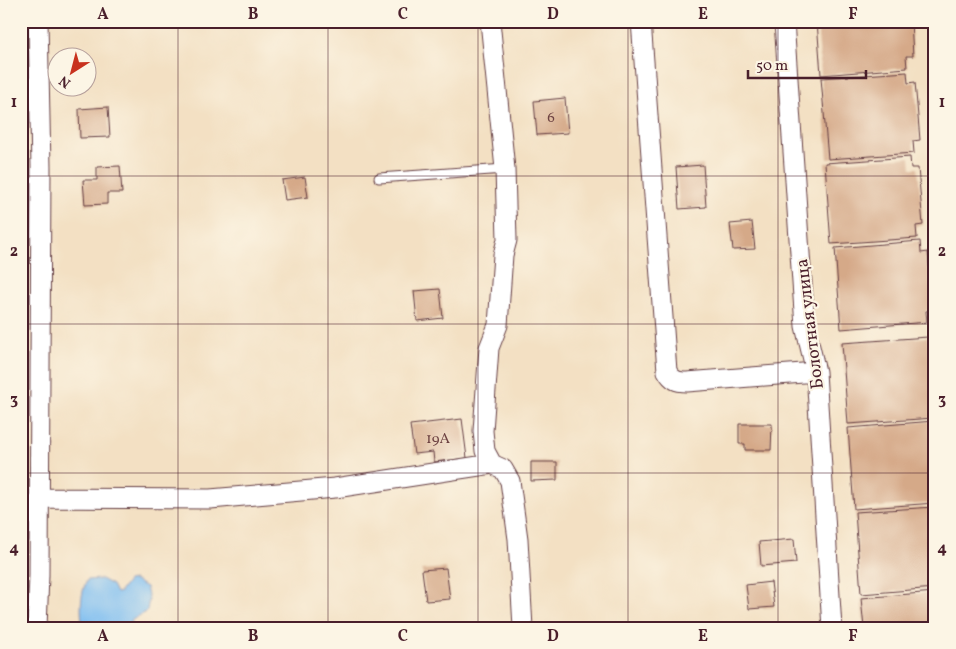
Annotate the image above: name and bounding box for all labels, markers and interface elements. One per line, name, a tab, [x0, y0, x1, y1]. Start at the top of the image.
text: A	[97, 4, 109, 26]
text: B	[248, 4, 259, 26]
text: C	[398, 4, 408, 26]
text: D	[547, 4, 559, 26]
text: E	[698, 4, 708, 26]
text: F	[848, 4, 858, 26]
north arrow	[48, 48, 98, 98]
scale bar	[748, 48, 866, 80]
text: 50 m	[756, 56, 788, 77]
text: N	[56, 71, 75, 92]
text: 1	[11, 92, 17, 114]
text: 1	[939, 92, 945, 114]
house number: 6	[547, 108, 555, 129]
text: 2	[10, 241, 18, 263]
text: 2	[938, 241, 946, 263]
street label: Болотная улица	[790, 257, 831, 391]
text: 3	[10, 389, 18, 411]
text: 3	[938, 389, 946, 411]
house number: 19А	[426, 429, 451, 450]
text: 4	[9, 538, 19, 560]
text: 4	[937, 538, 947, 560]
text: A	[97, 626, 109, 648]
text: B	[248, 626, 259, 648]
text: C	[398, 626, 408, 648]
text: D	[547, 626, 559, 648]
text: E	[698, 626, 708, 648]
text: F	[848, 626, 858, 648]

